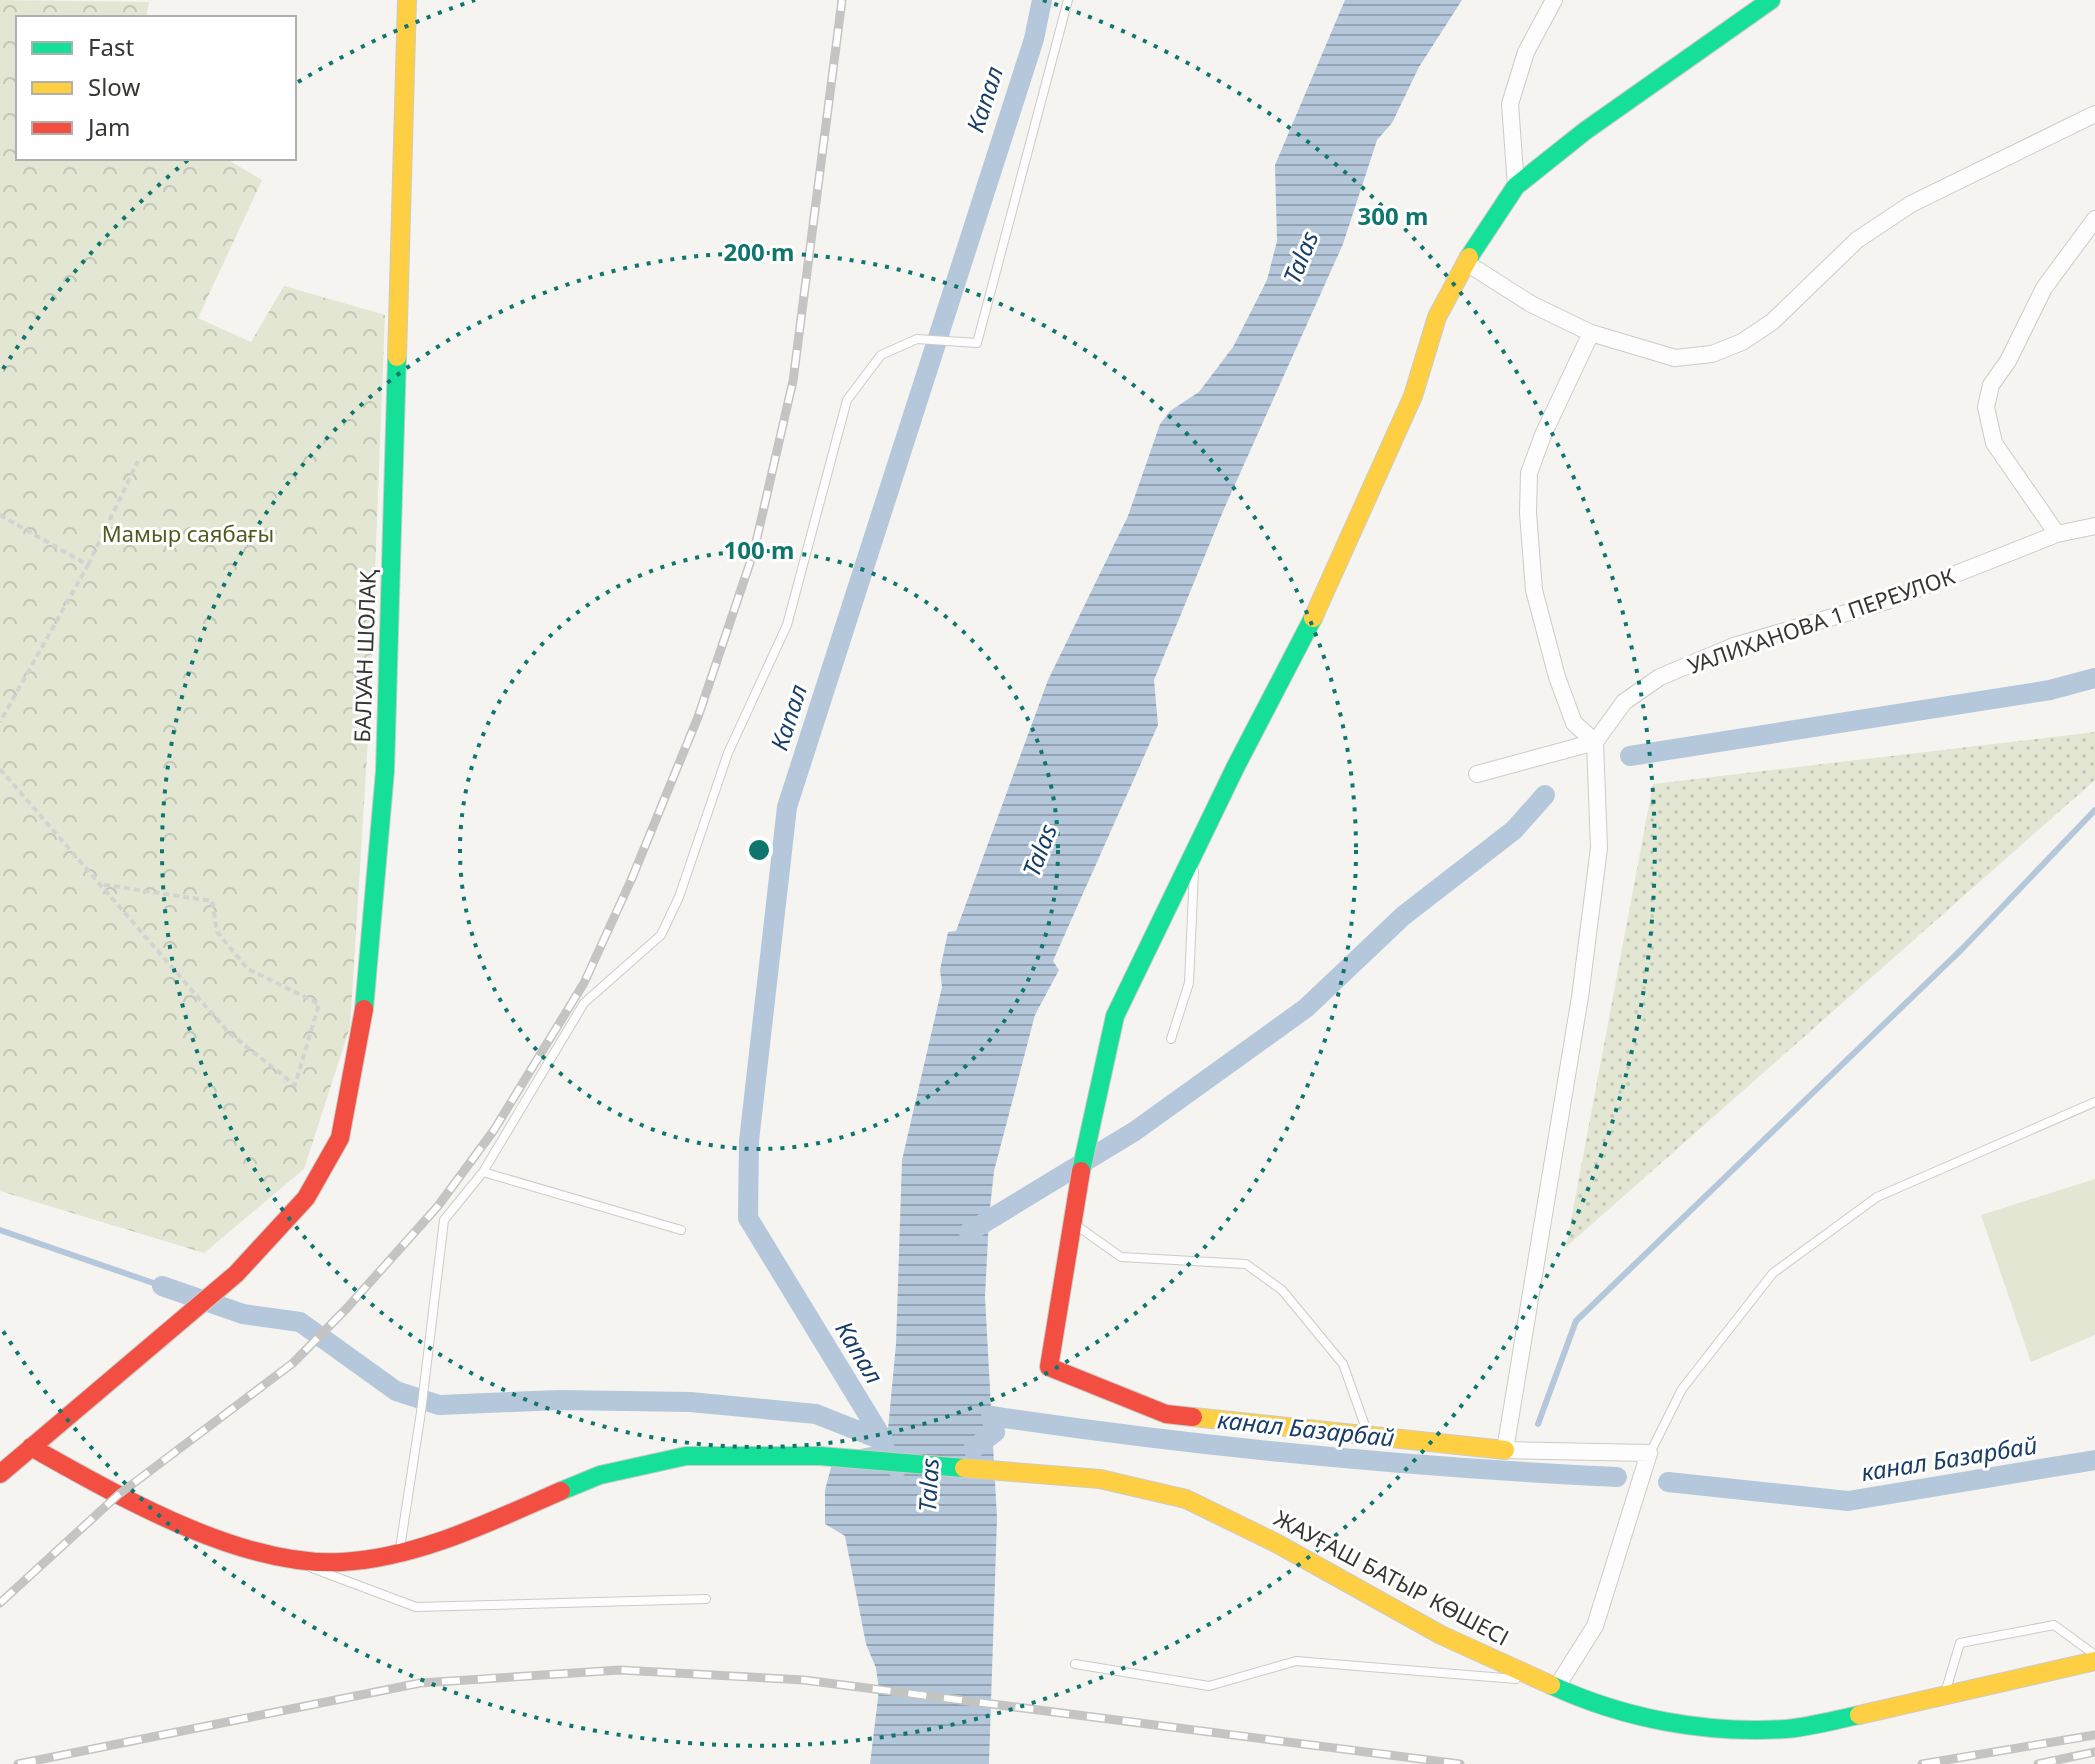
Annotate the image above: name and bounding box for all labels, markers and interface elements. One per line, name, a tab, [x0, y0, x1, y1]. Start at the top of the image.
legend	[16, 16, 296, 160]
text: Fast	[88, 30, 134, 63]
water label: Капал	[958, 61, 1010, 136]
text: Slow	[88, 70, 140, 103]
text: Jam	[86, 110, 130, 143]
text: 300 m	[1358, 199, 1428, 232]
water label: Talas	[1275, 226, 1325, 288]
text: 200 m	[724, 235, 794, 268]
park label: Мамыр саябағы	[102, 518, 274, 548]
text: 100 m	[724, 533, 794, 566]
street label: УАЛИХАНОВА 1 ПЕРЕУЛОК	[1683, 560, 1959, 680]
street label: БАЛУАН ШОЛАҚ	[346, 569, 382, 743]
water label: Капал	[762, 679, 814, 754]
water label: Talas	[1014, 819, 1064, 881]
centre of rings	[745, 836, 773, 864]
water label: Капал	[828, 1315, 892, 1390]
water label: канал Базарбай	[1216, 1402, 1396, 1454]
water label: канал Базарбай	[1859, 1428, 2040, 1488]
water label: Talas	[910, 1457, 946, 1513]
street label: ЖАУҒАШ БАТЫР КӨШЕСІ	[1270, 1502, 1514, 1652]

